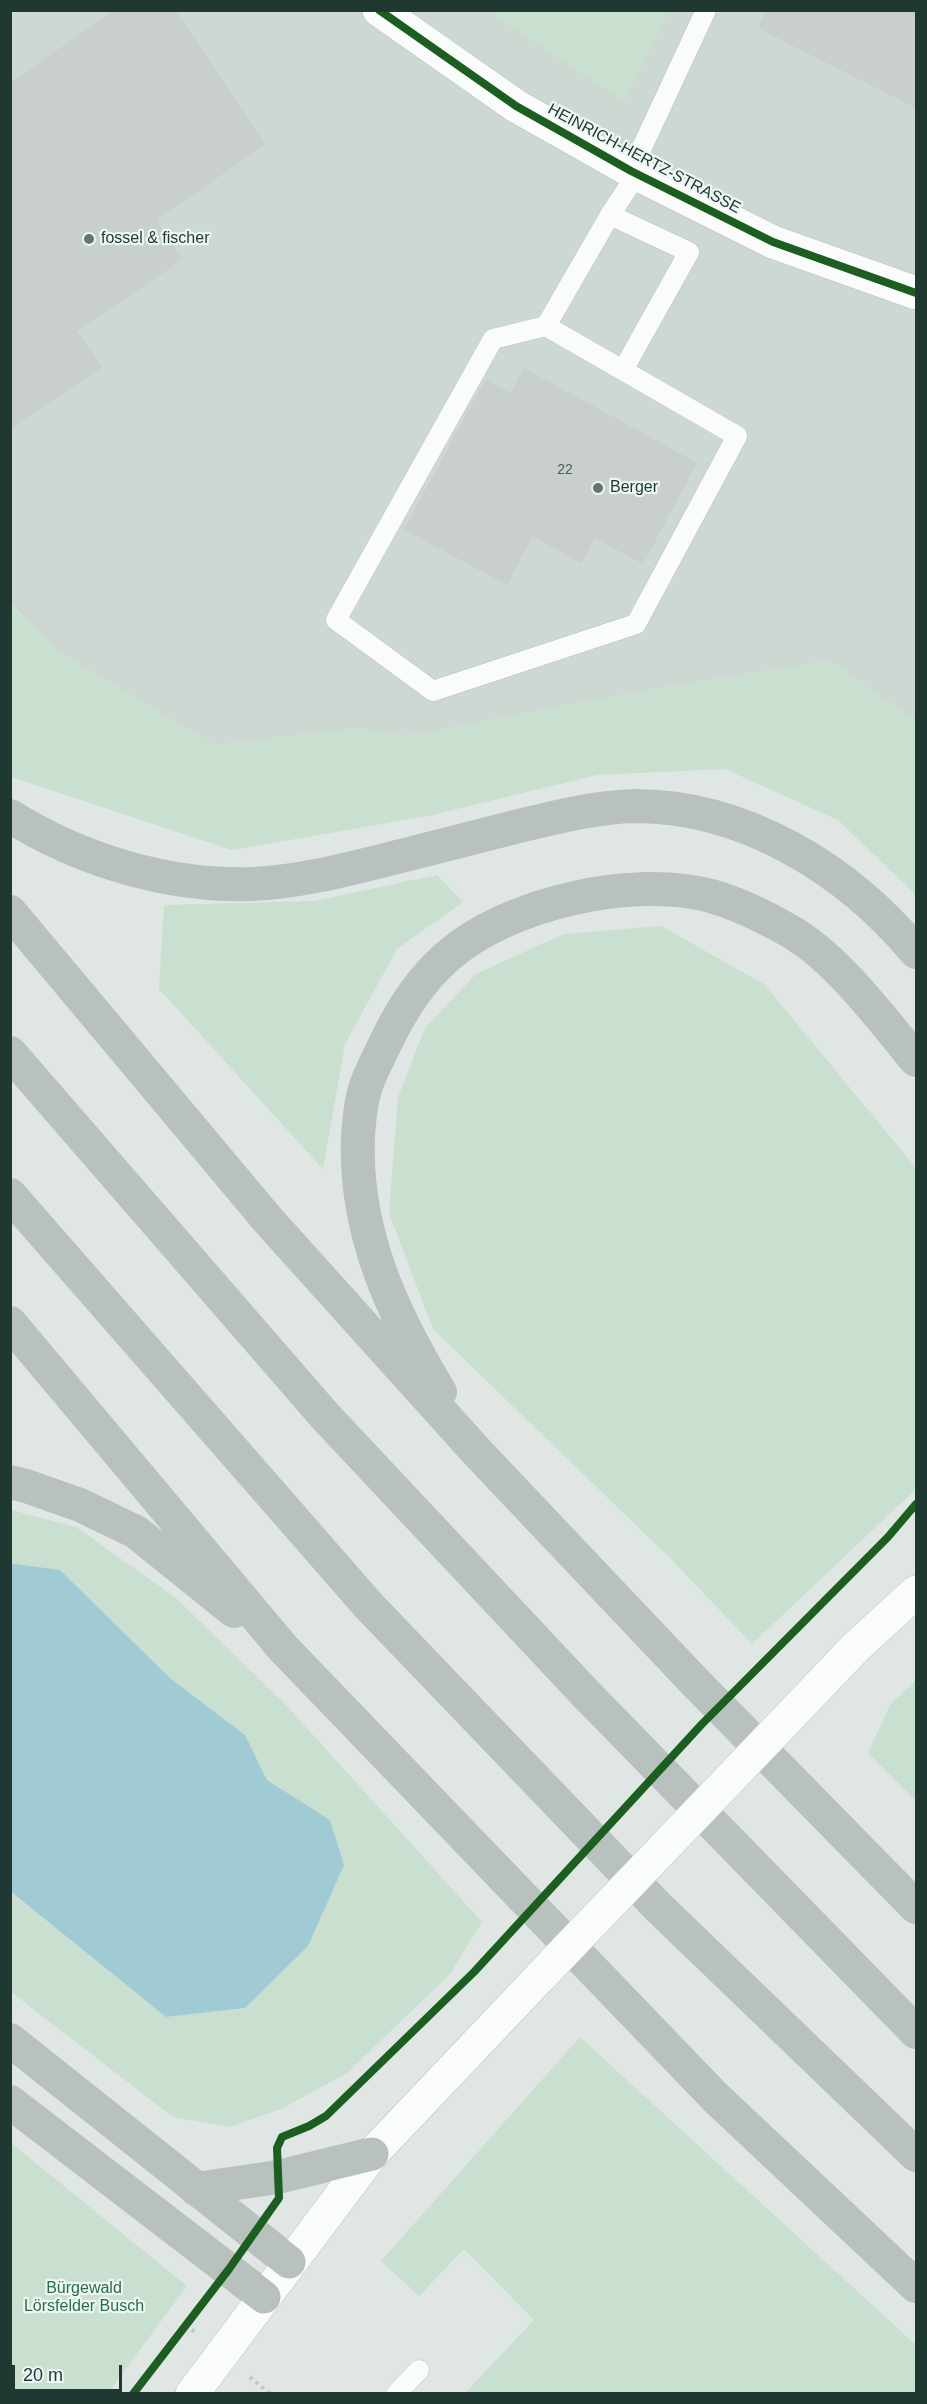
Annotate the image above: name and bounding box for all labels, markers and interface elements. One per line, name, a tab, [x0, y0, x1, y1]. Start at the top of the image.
street label: HEINRICH-HERTZ-STRASSE	[544, 100, 744, 218]
place label: fossel & fischer	[101, 229, 209, 249]
marker: fossel & fischer	[82, 232, 96, 246]
house number: 22	[557, 462, 573, 478]
place label: Berger	[610, 478, 658, 498]
marker: Berger	[591, 481, 605, 495]
park label: Bürgewald Lörsfelder Busch	[24, 2279, 144, 2317]
scale bar	[15, 2353, 124, 2391]
text: 20 m	[23, 2365, 63, 2385]

